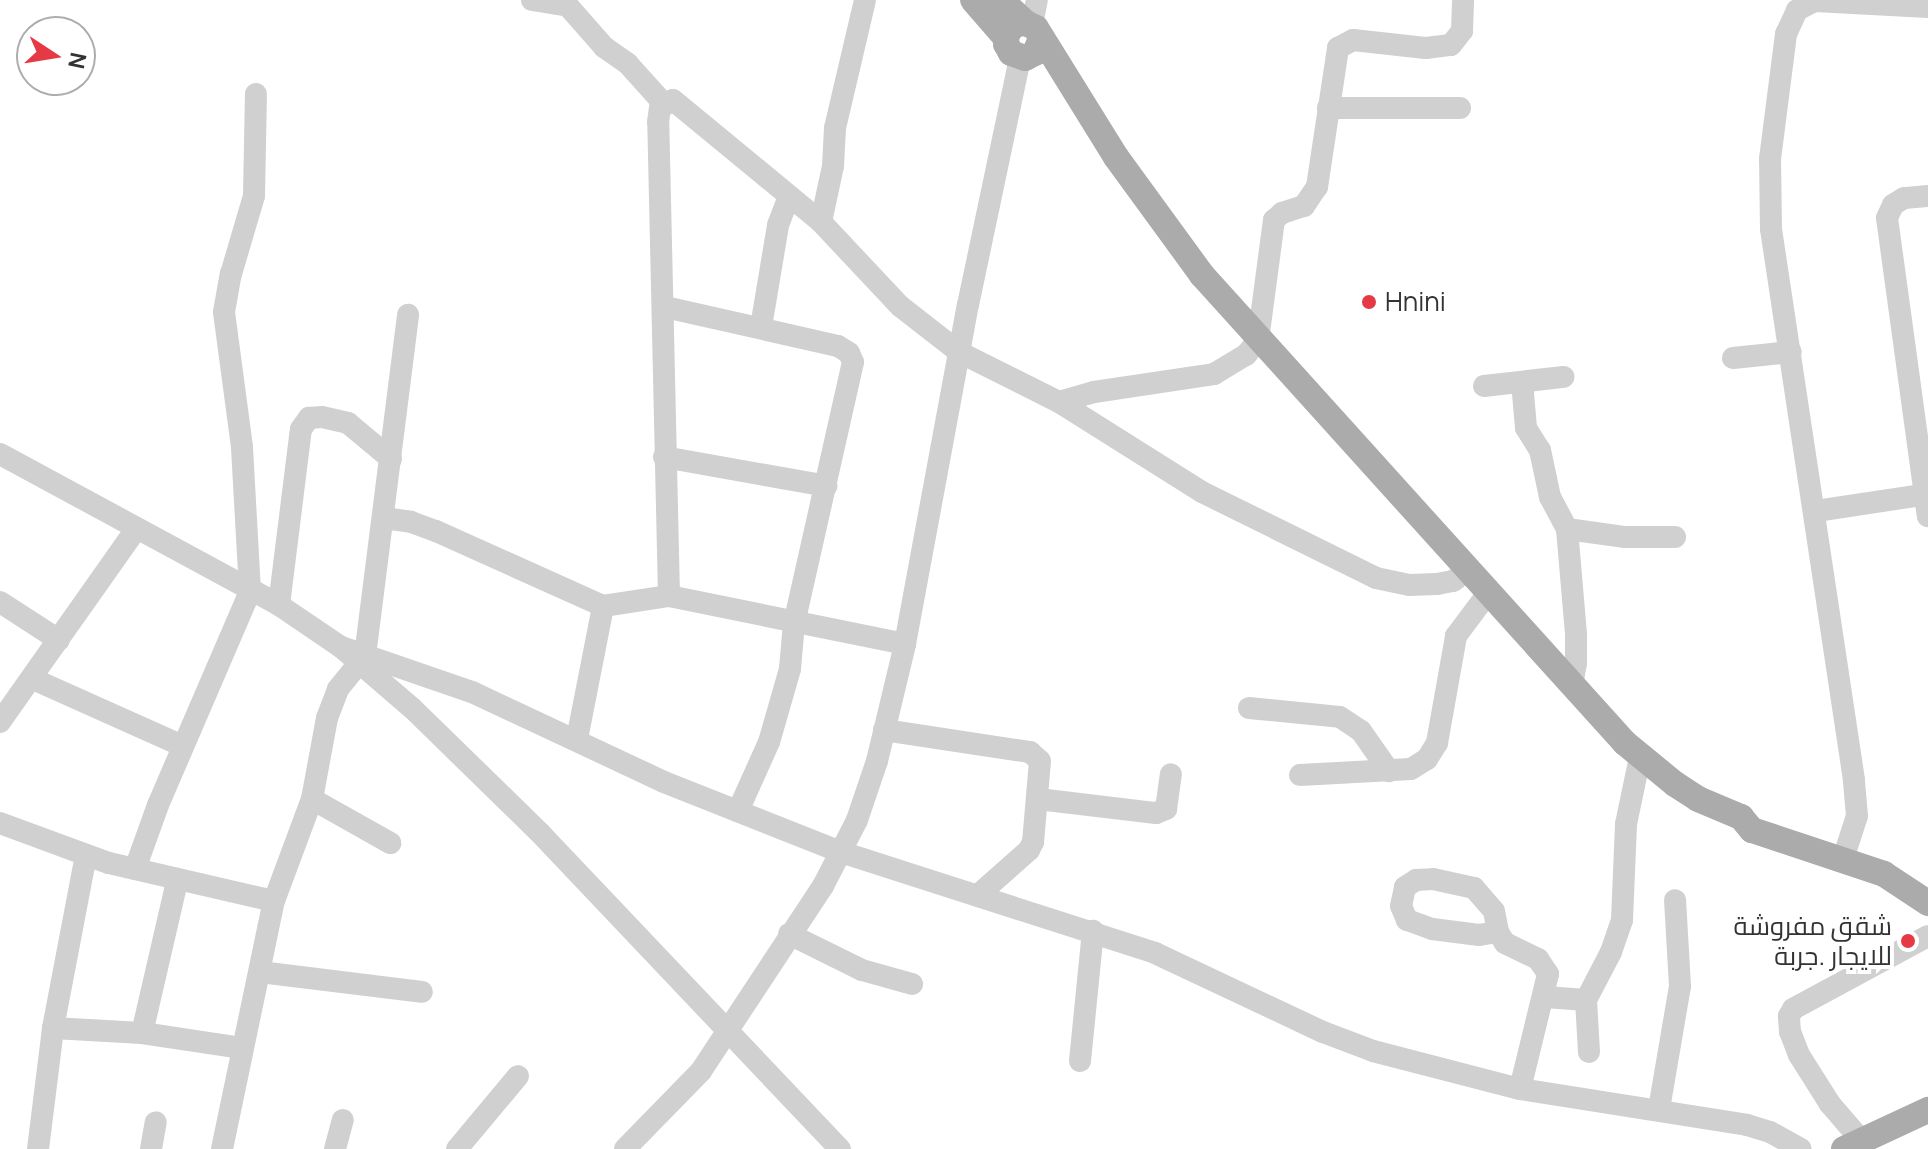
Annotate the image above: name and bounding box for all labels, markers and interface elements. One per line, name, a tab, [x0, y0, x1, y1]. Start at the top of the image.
north arrow	[16, 16, 96, 96]
text: N	[61, 50, 94, 71]
place label: Hnini	[1385, 286, 1446, 318]
marker: Hnini	[1360, 293, 1378, 311]
place label: شقق مفروشة للايجار .جربة	[1734, 910, 1892, 972]
marker: شقق مفروشة للايجار .جربة	[1899, 932, 1917, 950]

